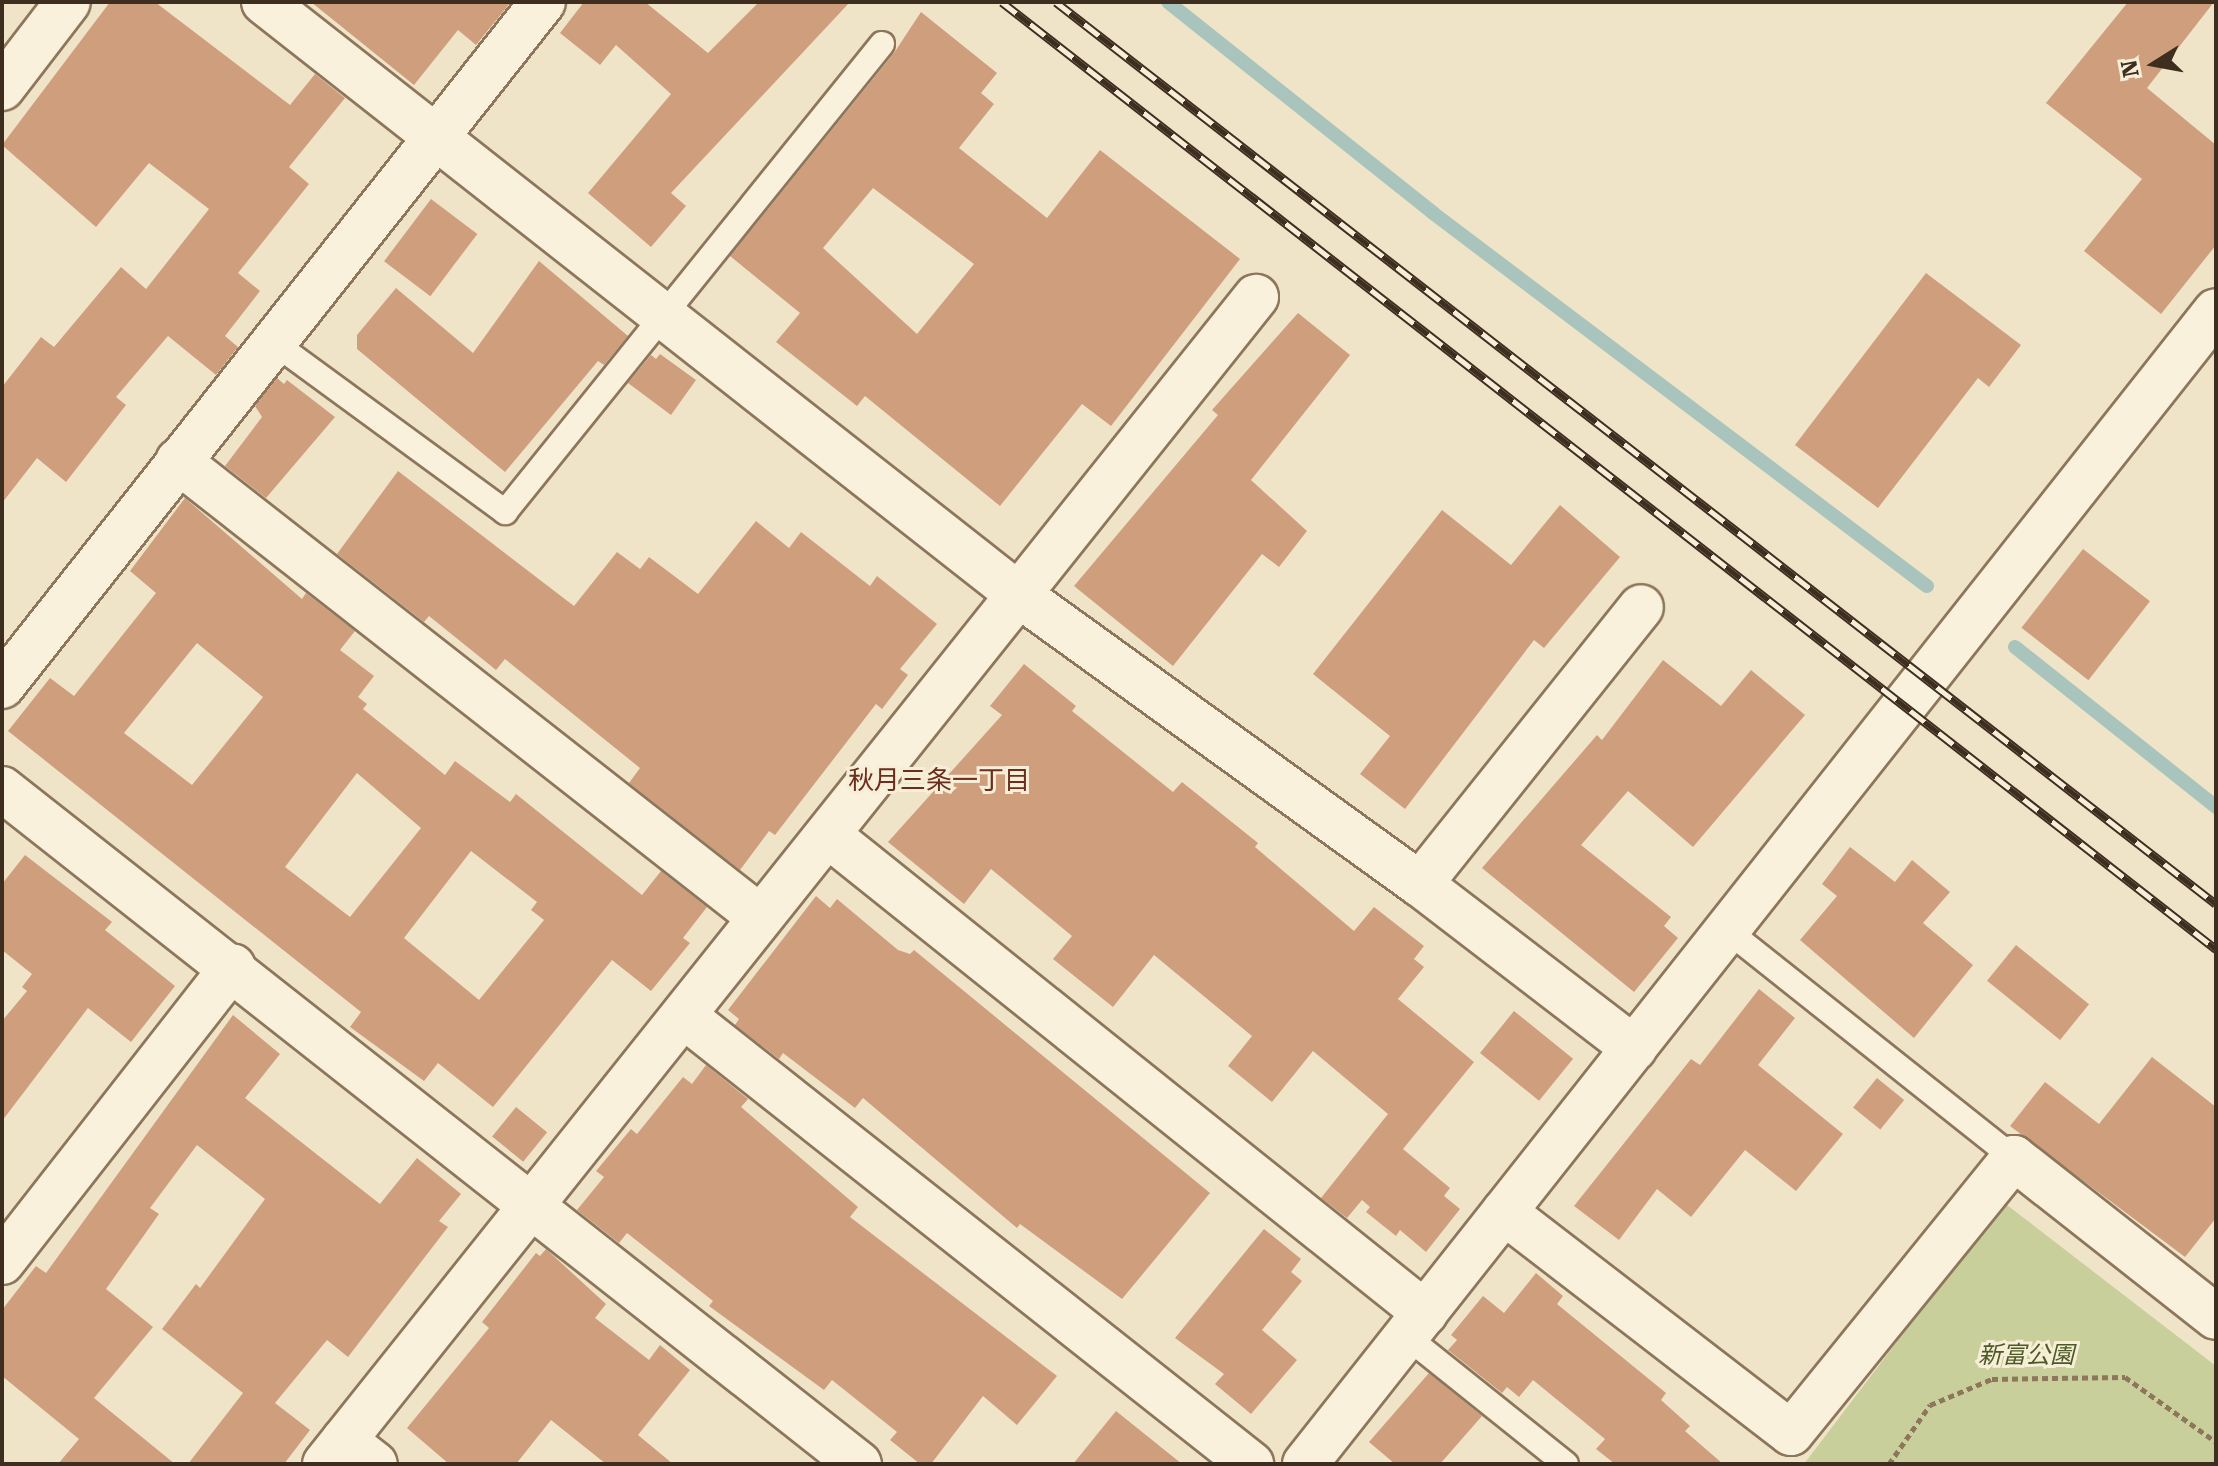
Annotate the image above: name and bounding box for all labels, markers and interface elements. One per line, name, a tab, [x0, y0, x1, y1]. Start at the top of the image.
north arrow	[2114, 24, 2194, 104]
text: N	[2116, 58, 2144, 79]
district label: 秋月三条一丁目	[848, 765, 1030, 797]
park label: 新富公園	[1978, 1342, 2074, 1370]

